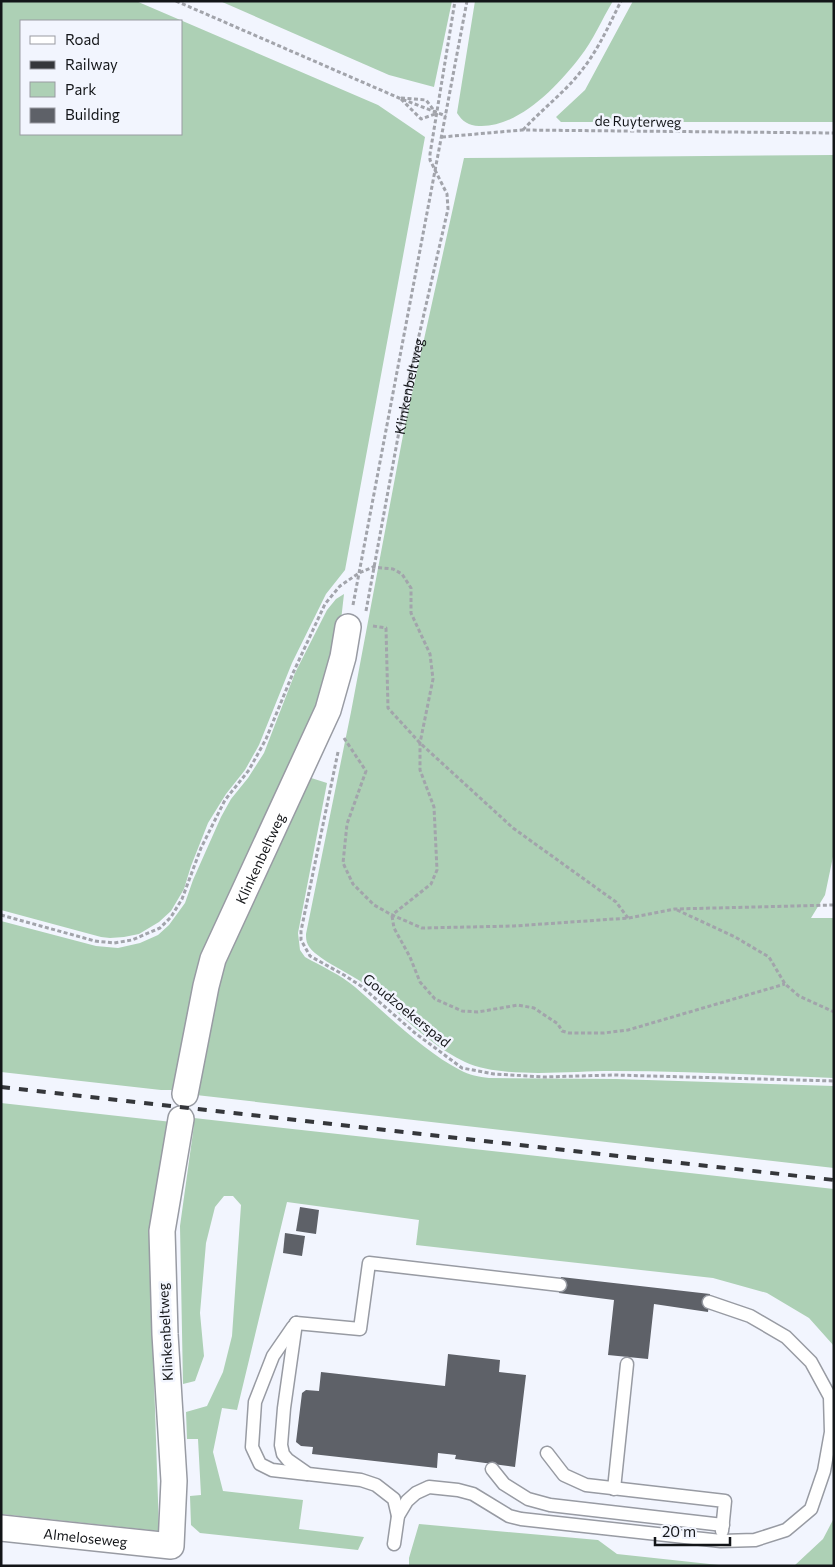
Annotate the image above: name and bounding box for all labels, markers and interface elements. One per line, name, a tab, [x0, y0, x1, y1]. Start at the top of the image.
legend	[20, 20, 182, 135]
text: Road	[65, 30, 100, 48]
text: Railway	[65, 55, 118, 73]
text: Park	[65, 80, 96, 98]
text: Building	[65, 105, 120, 123]
street label: de Ruyterweg	[594, 112, 682, 130]
street label: Klinkenbeltweg	[390, 336, 427, 436]
street label: Klinkenbeltweg	[231, 810, 288, 906]
street label: Goudzoekerspad	[360, 970, 454, 1050]
street label: Klinkenbeltweg	[154, 1282, 176, 1381]
scale bar	[655, 1514, 730, 1546]
text: 20 m	[662, 1522, 696, 1540]
street label: Almeloseweg	[43, 1524, 129, 1550]

